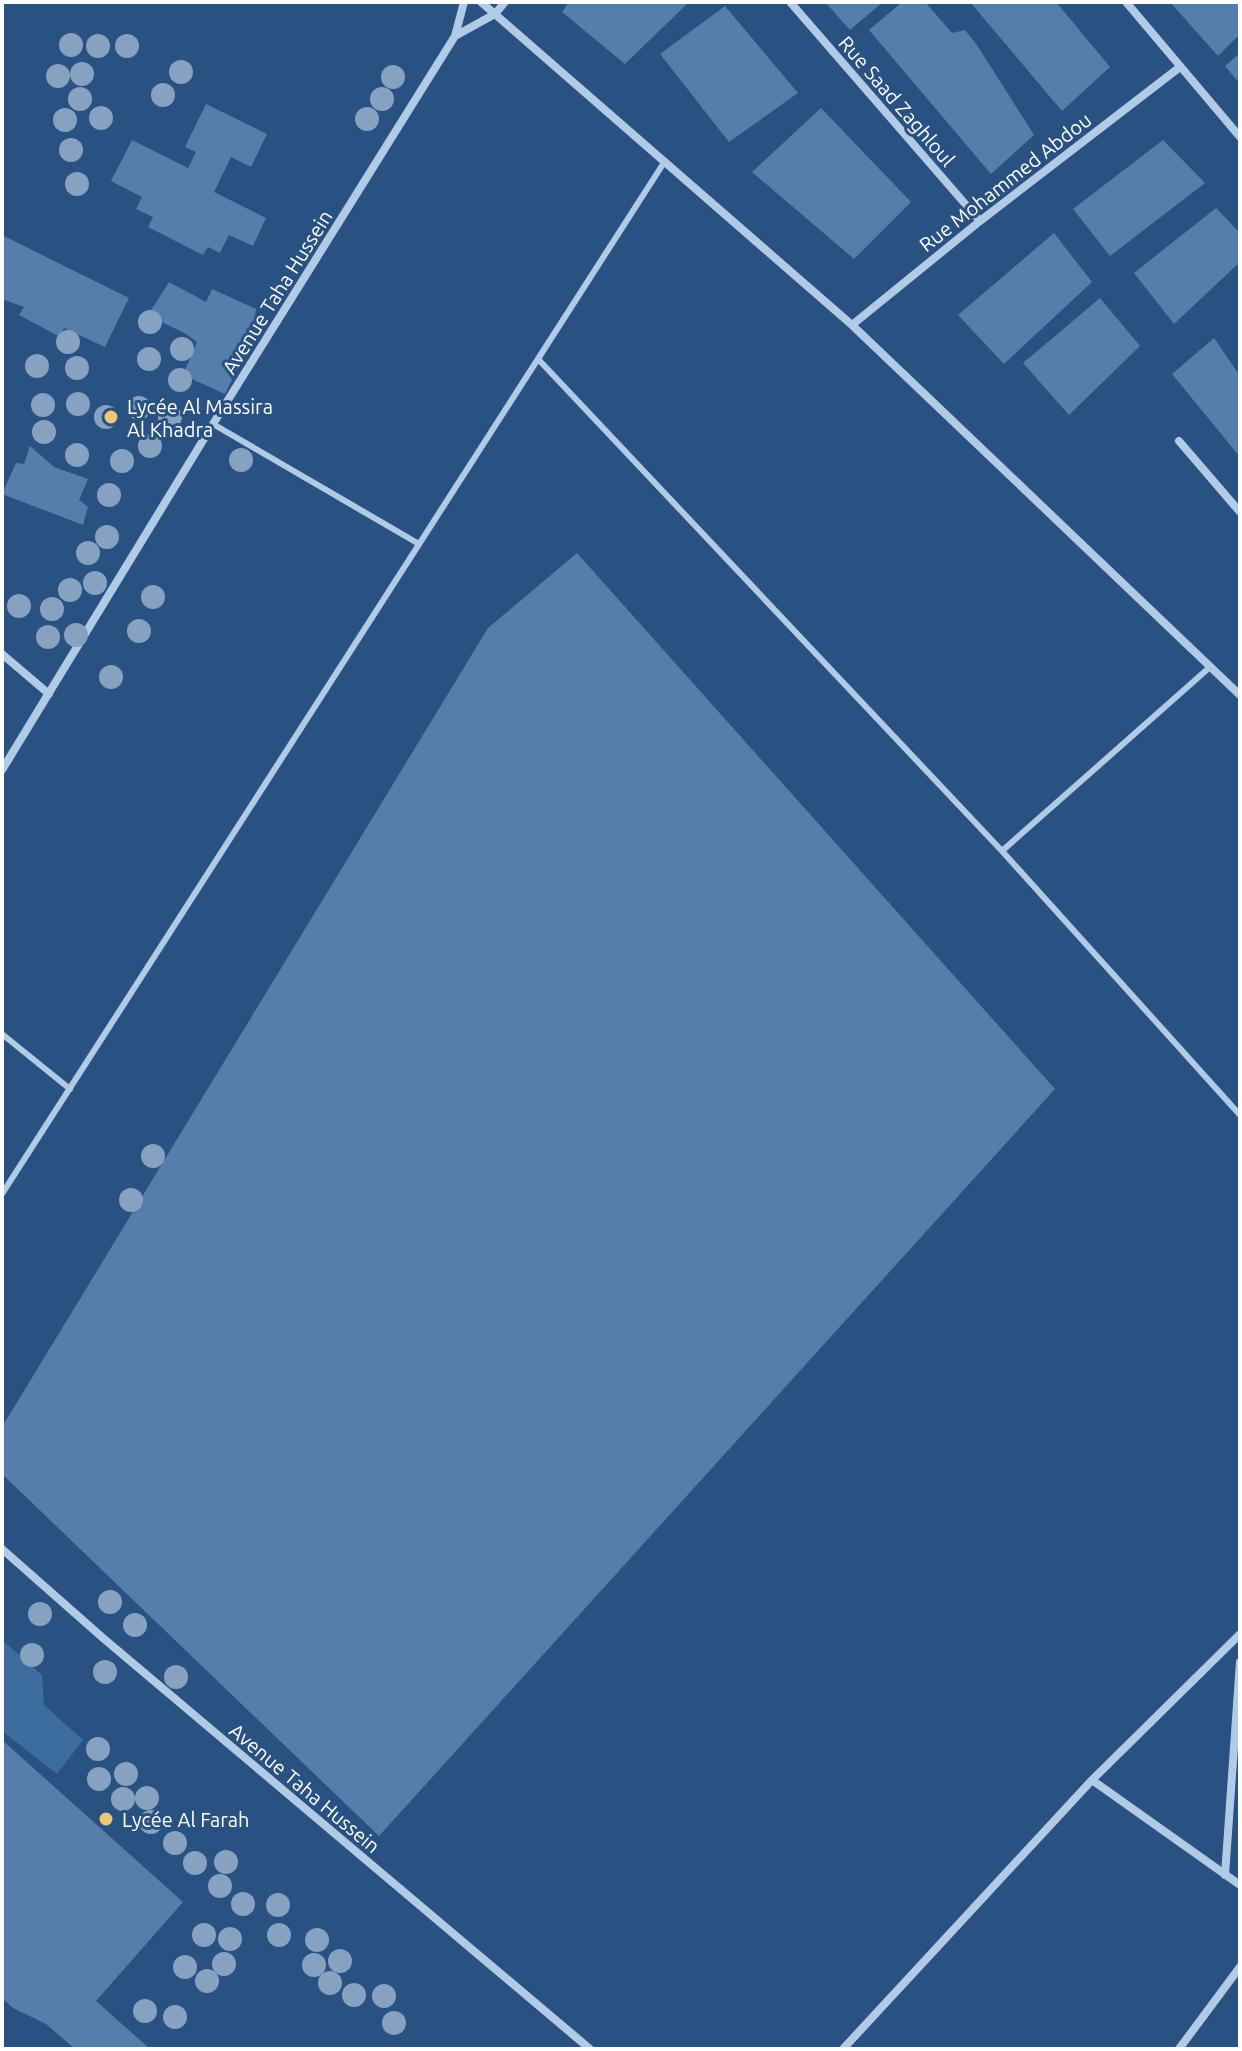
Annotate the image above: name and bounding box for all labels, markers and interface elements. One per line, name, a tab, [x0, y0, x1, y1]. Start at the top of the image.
street label: Rue Saad Zaghloul	[834, 31, 960, 171]
street label: Rue Mohammed Abdou	[915, 108, 1095, 256]
street label: Avenue Taha Hussein	[217, 206, 337, 378]
place label: Lycée Al Massira Al Khadra	[127, 395, 273, 441]
marker: Lycée Al Massira Al Khadra	[102, 408, 120, 426]
street label: Avenue Taha Hussein	[225, 1718, 385, 1858]
place label: Lycée Al Farah	[122, 1808, 250, 1831]
marker: Lycée Al Farah	[97, 1810, 115, 1828]

